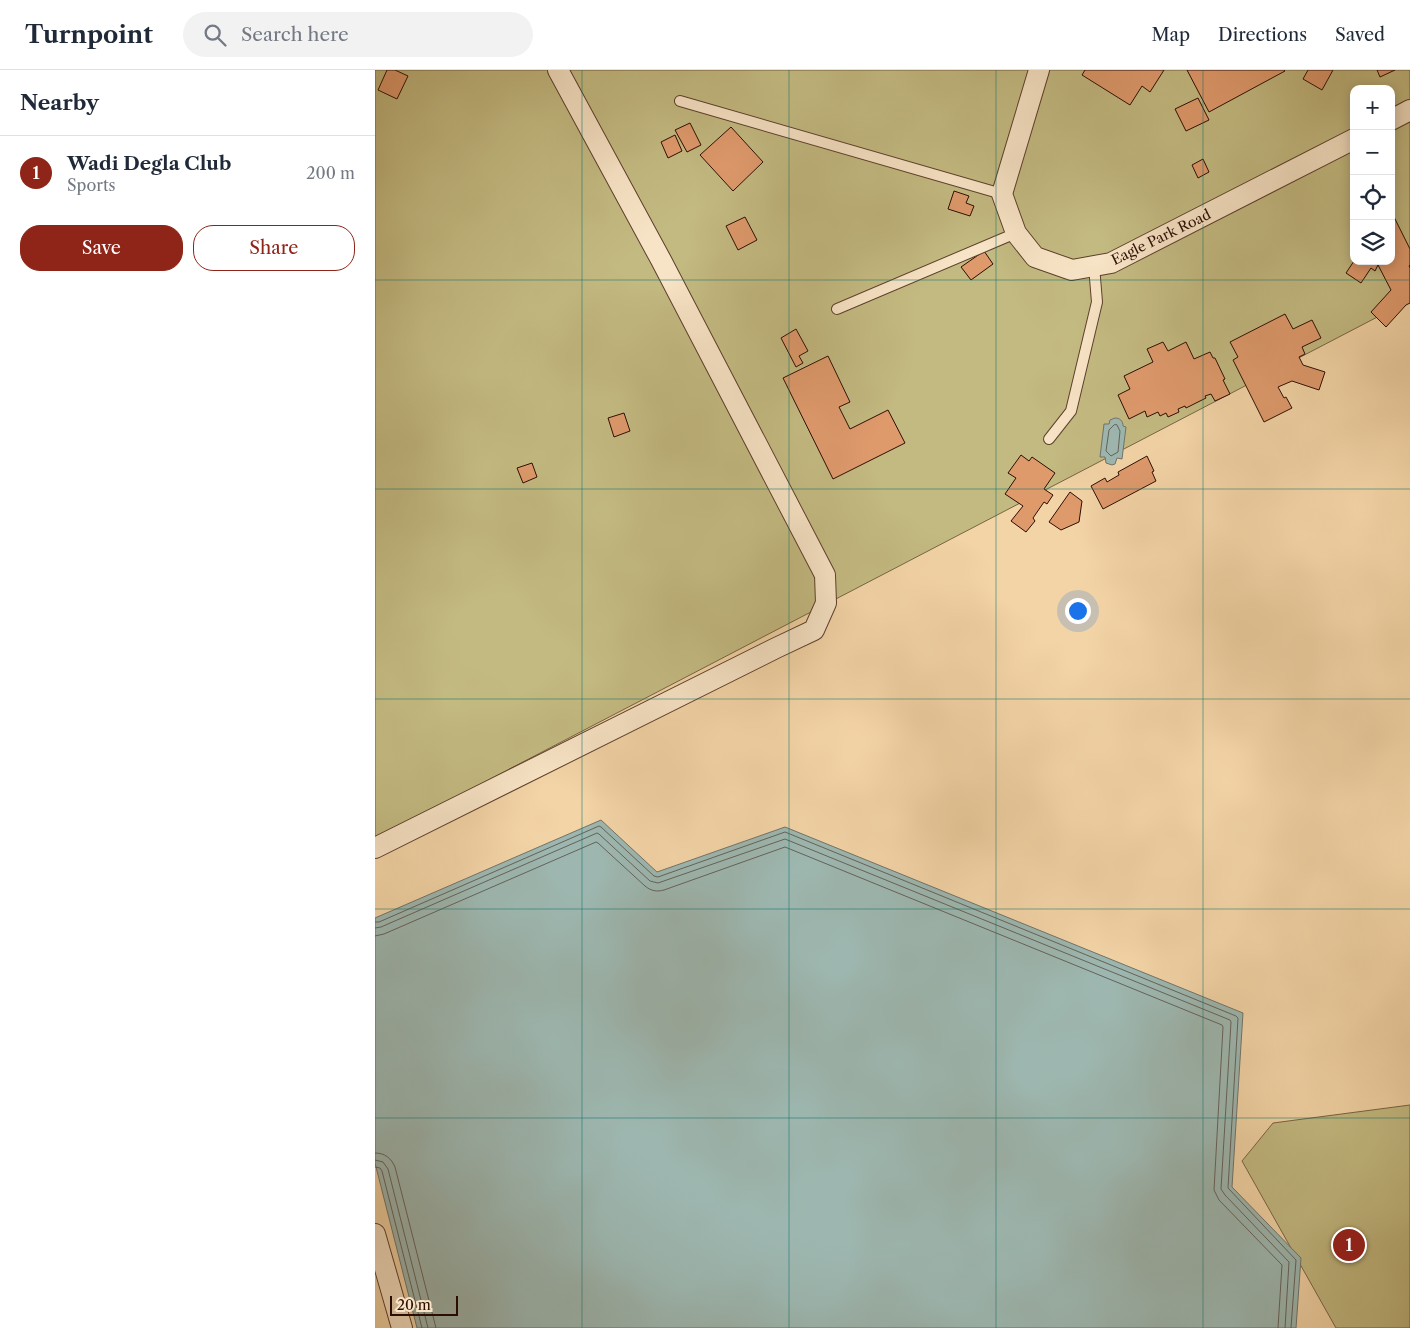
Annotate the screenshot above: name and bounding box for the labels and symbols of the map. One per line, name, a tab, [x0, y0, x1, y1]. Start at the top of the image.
street label: Eagle Park Road	[1108, 205, 1214, 269]
your location	[1065, 598, 1091, 624]
pin: 1	[1333, 1226, 1365, 1264]
scale bar	[390, 1293, 457, 1316]

